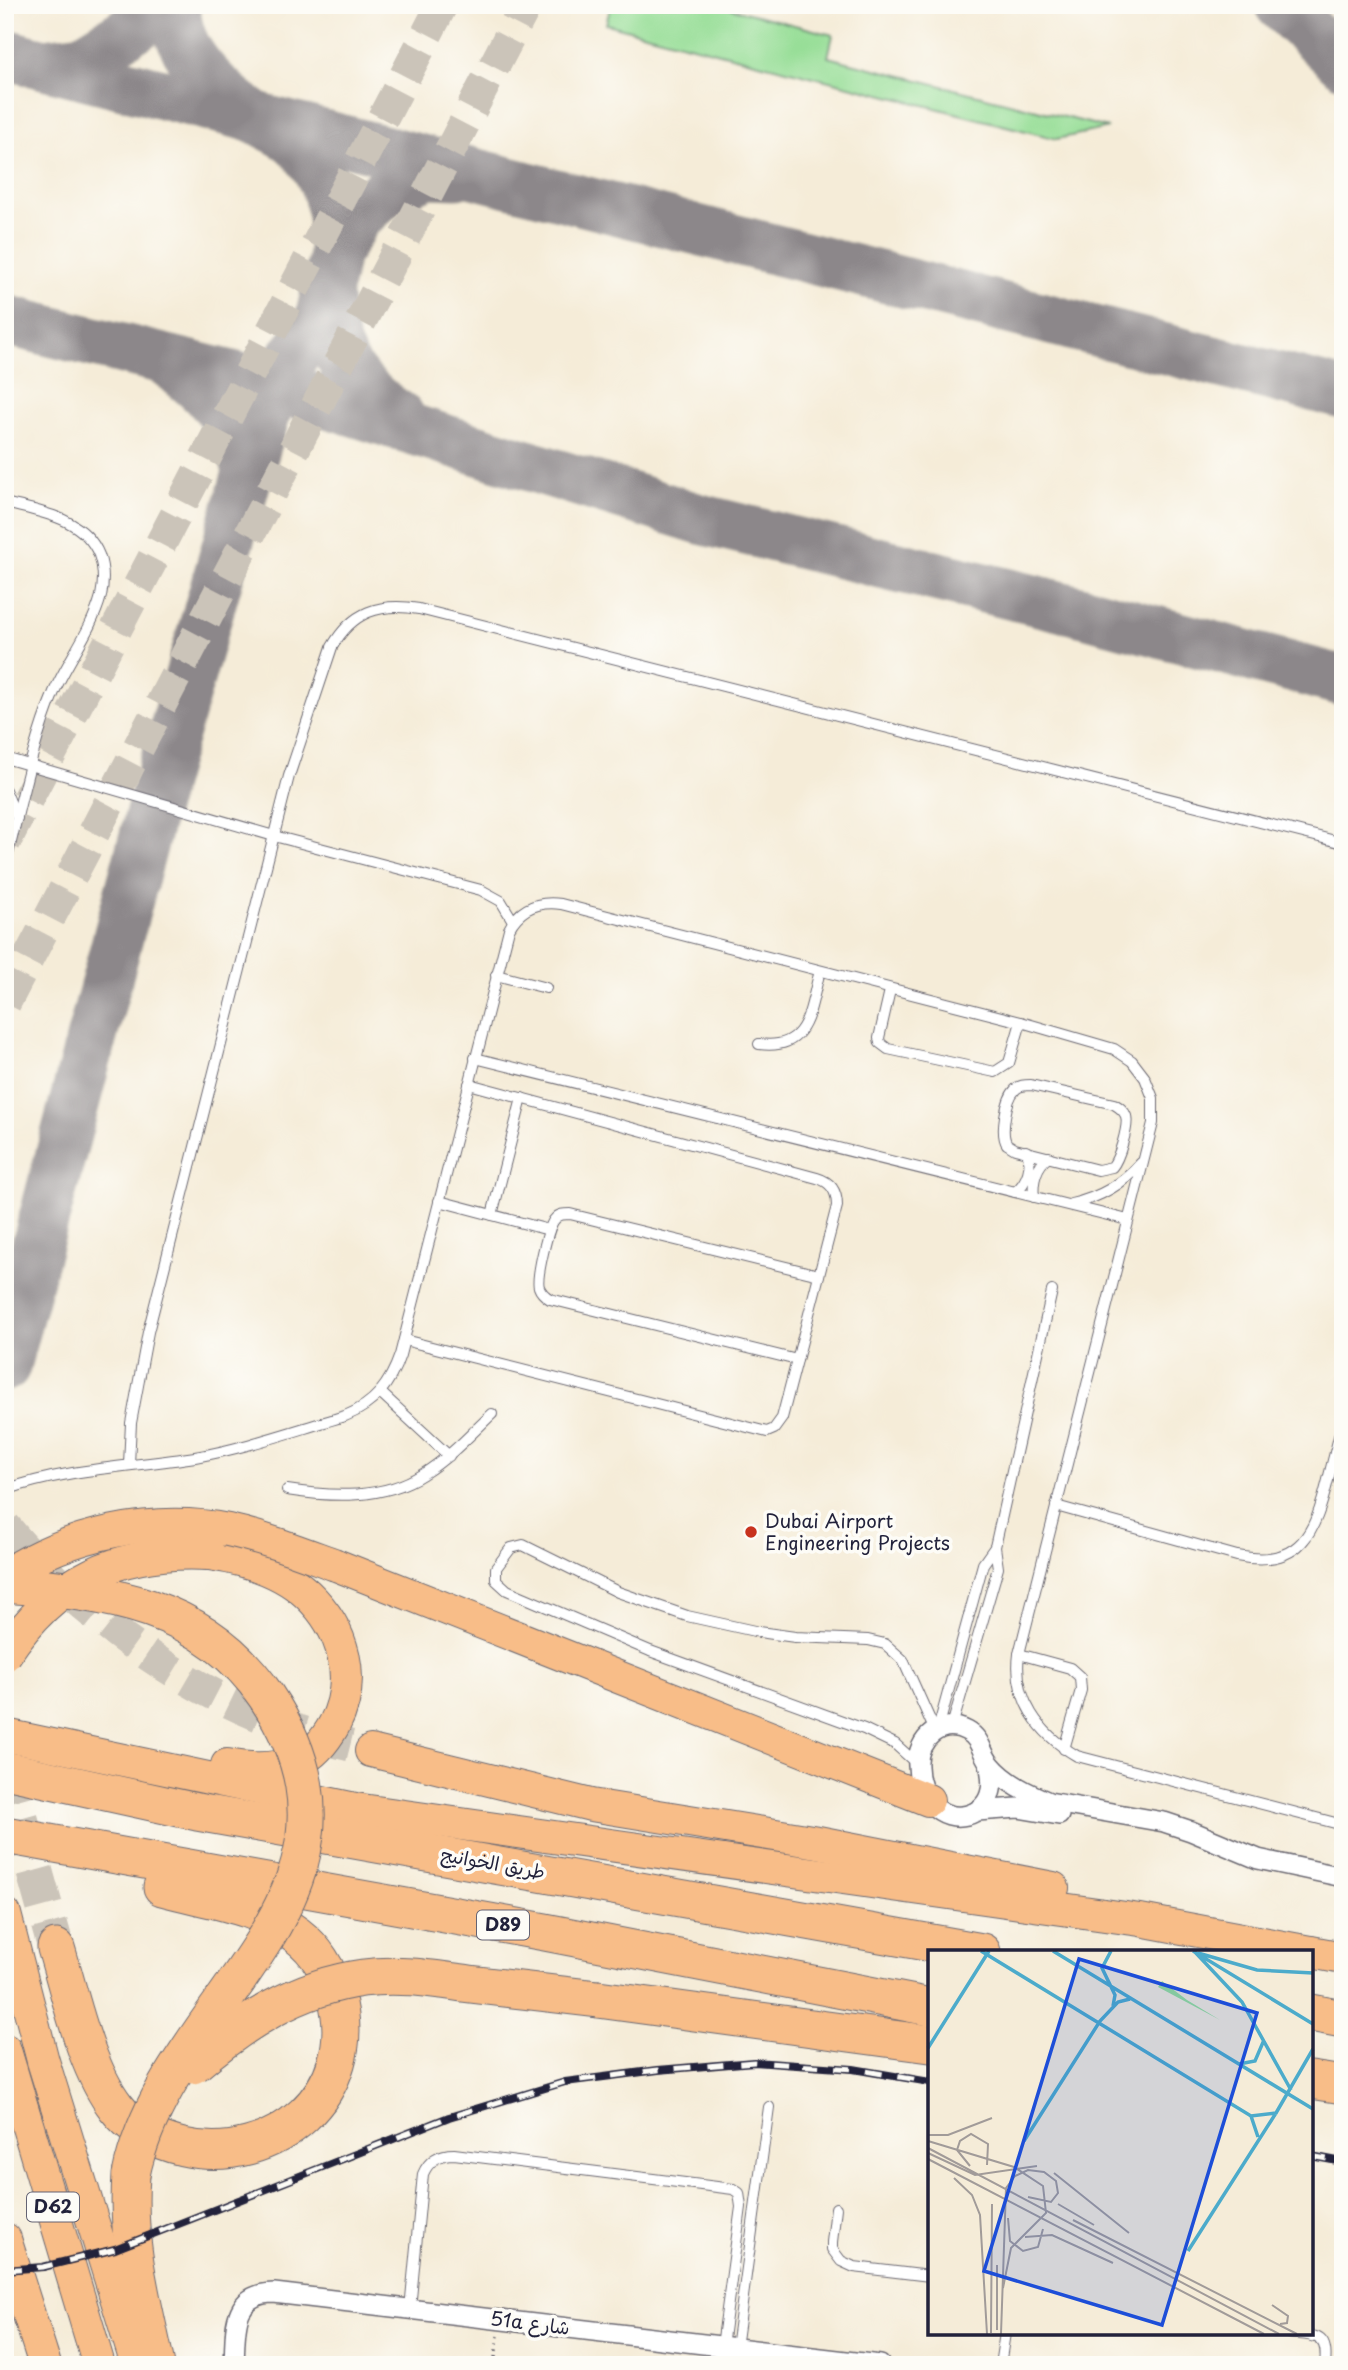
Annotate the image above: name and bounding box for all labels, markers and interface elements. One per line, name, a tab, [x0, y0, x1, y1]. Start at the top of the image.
place label: Dubai Airport Engineering Projects	[765, 1506, 950, 1556]
marker: Dubai Airport Engineering Projects	[743, 1524, 759, 1540]
street label: طريق الخوانيج	[439, 1839, 547, 1885]
road number: D89	[477, 1910, 529, 1940]
inset map	[928, 1950, 1313, 2335]
road number: D62	[27, 2192, 79, 2222]
street label: 51a شارع	[489, 2303, 571, 2342]

